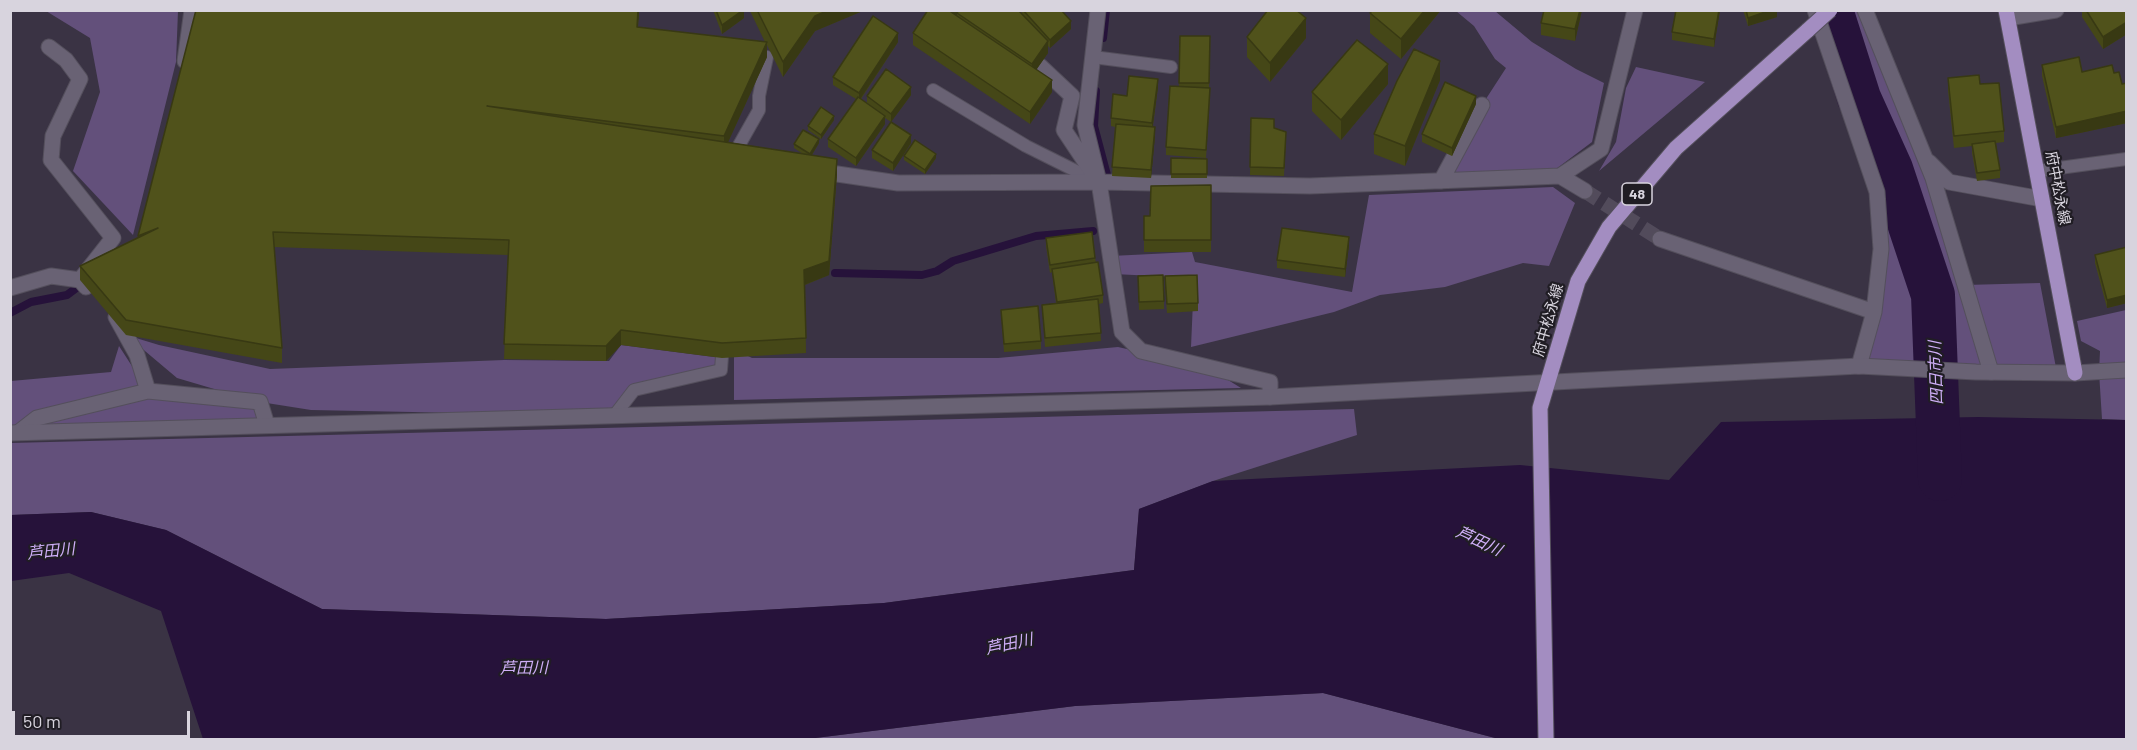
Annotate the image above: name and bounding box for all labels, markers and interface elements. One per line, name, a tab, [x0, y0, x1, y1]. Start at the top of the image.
street label: 府中松永線	[2042, 149, 2074, 227]
road number: 48	[1622, 183, 1652, 205]
street label: 府中松永線	[1529, 281, 1567, 359]
water label: 四日市川	[1925, 341, 1947, 405]
water label: 芦田川	[1453, 522, 1505, 560]
water label: 芦田川	[26, 539, 76, 563]
water label: 芦田川	[984, 630, 1034, 658]
water label: 芦田川	[500, 658, 548, 678]
scale bar	[15, 699, 194, 737]
text: 50 m	[23, 710, 61, 732]

